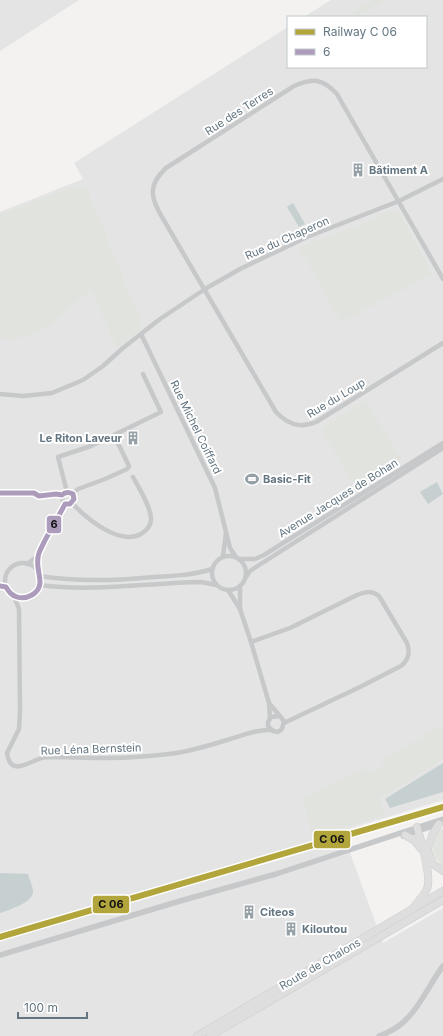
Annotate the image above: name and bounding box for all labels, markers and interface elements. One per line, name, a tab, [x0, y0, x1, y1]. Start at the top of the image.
legend	[287, 16, 427, 68]
text: Railway C 06	[323, 24, 397, 39]
text: 6	[323, 44, 330, 59]
street label: Rue des Terres	[202, 84, 276, 138]
building icon: Bâtiment A	[350, 162, 366, 178]
place label: Bâtiment A	[369, 163, 428, 177]
street label: Rue du Chaperon	[243, 213, 331, 263]
street label: Rue du Loup	[304, 375, 368, 421]
street label: Rue Michel Coiffard	[167, 378, 225, 476]
building icon: Le Riton Laveur	[125, 430, 141, 446]
place label: Le Riton Laveur	[40, 431, 123, 445]
street label: Avenue Jacques de Bohan	[276, 455, 400, 541]
sports icon: Basic-Fit	[244, 471, 260, 487]
place label: Basic-Fit	[263, 472, 311, 486]
line badge: 6	[46, 515, 62, 534]
text: 6	[50, 517, 58, 531]
street label: Rue Léna Bernstein	[40, 740, 142, 758]
line badge: C 06	[313, 830, 351, 849]
text: C 06	[319, 832, 345, 846]
line badge: C 06	[92, 895, 130, 914]
text: C 06	[98, 897, 124, 911]
building icon: Citeos	[241, 904, 257, 920]
place label: Citeos	[260, 905, 295, 919]
building icon: Kiloutou	[283, 921, 299, 937]
place label: Kiloutou	[302, 922, 347, 936]
street label: Route de Chalons	[277, 935, 363, 993]
scale bar	[18, 994, 87, 1020]
text: 100 m	[24, 1000, 58, 1015]

